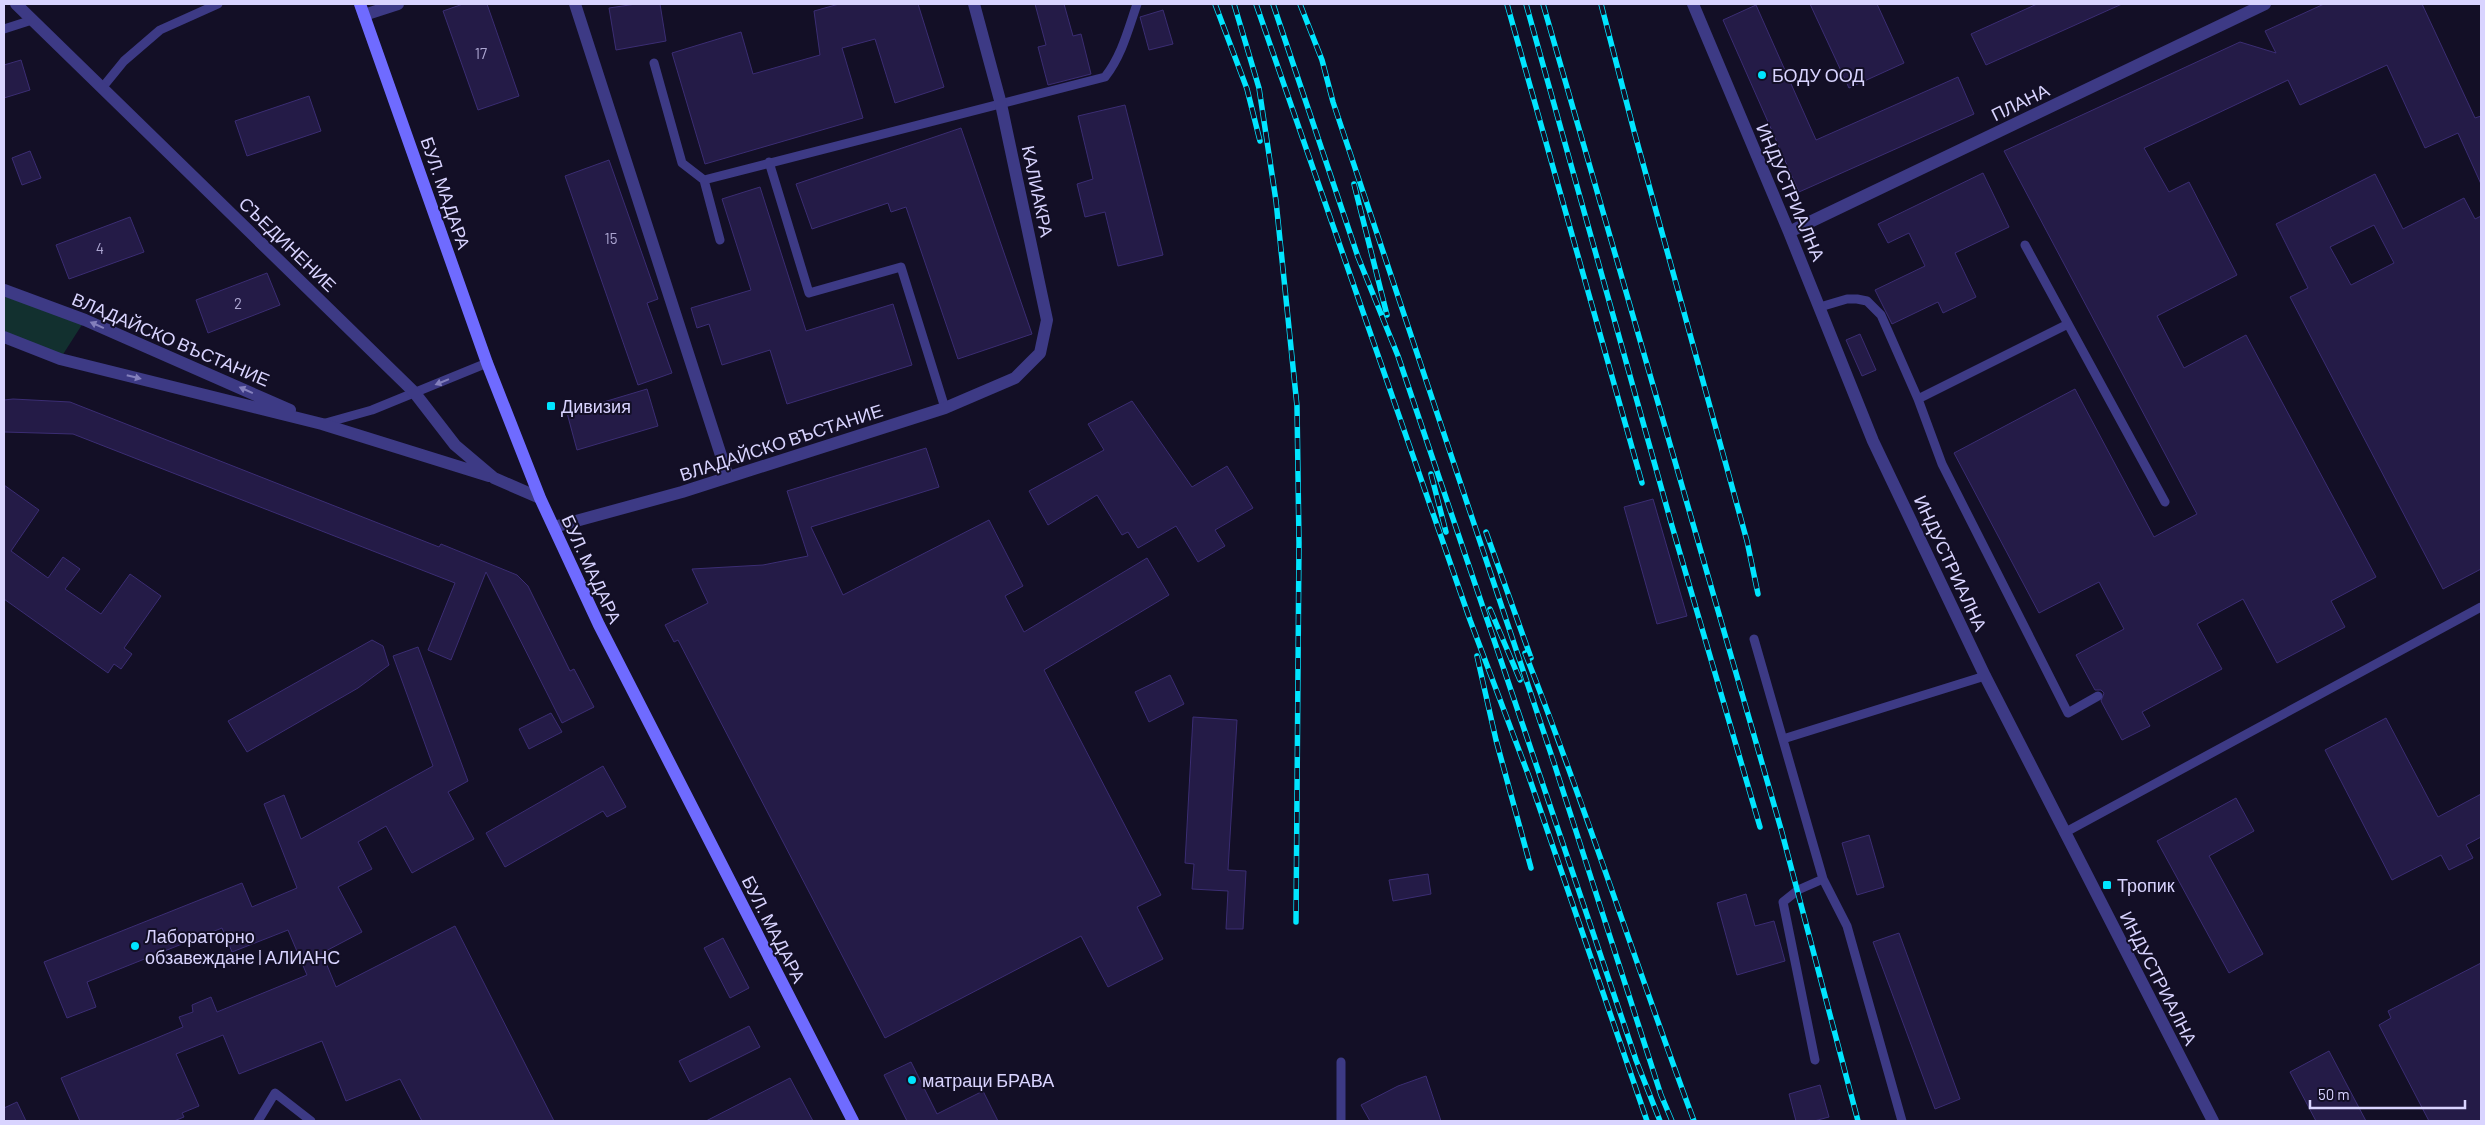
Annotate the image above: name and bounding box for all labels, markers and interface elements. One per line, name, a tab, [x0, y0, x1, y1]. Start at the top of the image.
house number: 17	[475, 44, 487, 62]
place label: БОДУ ООД	[1772, 64, 1864, 86]
marker: БОДУ ООД	[1756, 69, 1768, 81]
street label: ПЛАНА	[1987, 79, 2053, 125]
street label: ИНДУСТРИАЛНА	[1752, 120, 1830, 264]
street label: БУЛ. МАДАРА	[417, 134, 475, 252]
street label: КАЛИАКРА	[1018, 143, 1058, 239]
street label: СЪЕДИНЕНИЕ	[235, 192, 341, 296]
house number: 15	[605, 229, 617, 247]
house number: 4	[96, 239, 104, 257]
street label: ВЛАДАЙСКО ВЪСТАНИЕ	[69, 287, 273, 391]
house number: 2	[234, 294, 242, 312]
one-way arrow	[90, 321, 104, 329]
one-way arrow	[126, 373, 141, 381]
one-way arrow	[435, 378, 450, 386]
one-way arrow	[239, 386, 253, 394]
place label: Дивизия	[561, 395, 631, 417]
street label: ВЛАДАЙСКО ВЪСТАНИЕ	[677, 399, 885, 485]
marker: Дивизия	[545, 400, 557, 412]
street label: ИНДУСТРИАЛНА	[1910, 492, 1992, 634]
street label: БУЛ. МАДАРА	[557, 511, 627, 627]
street label: БУЛ. МАДАРА	[738, 872, 810, 986]
place label: Тропик	[2117, 874, 2175, 896]
marker: Тропик	[2101, 879, 2113, 891]
street label: ИНДУСТРИАЛНА	[2116, 907, 2202, 1049]
place label: Лабораторно обзавеждане | АЛИАНС	[145, 925, 340, 968]
marker: Лабораторно обзавеждане | АЛИАНС	[129, 940, 141, 952]
place label: матраци БРАВА	[922, 1069, 1054, 1091]
marker: матраци БРАВА	[906, 1074, 918, 1086]
scale bar	[2310, 1078, 2465, 1110]
text: 50 m	[2318, 1085, 2350, 1103]

